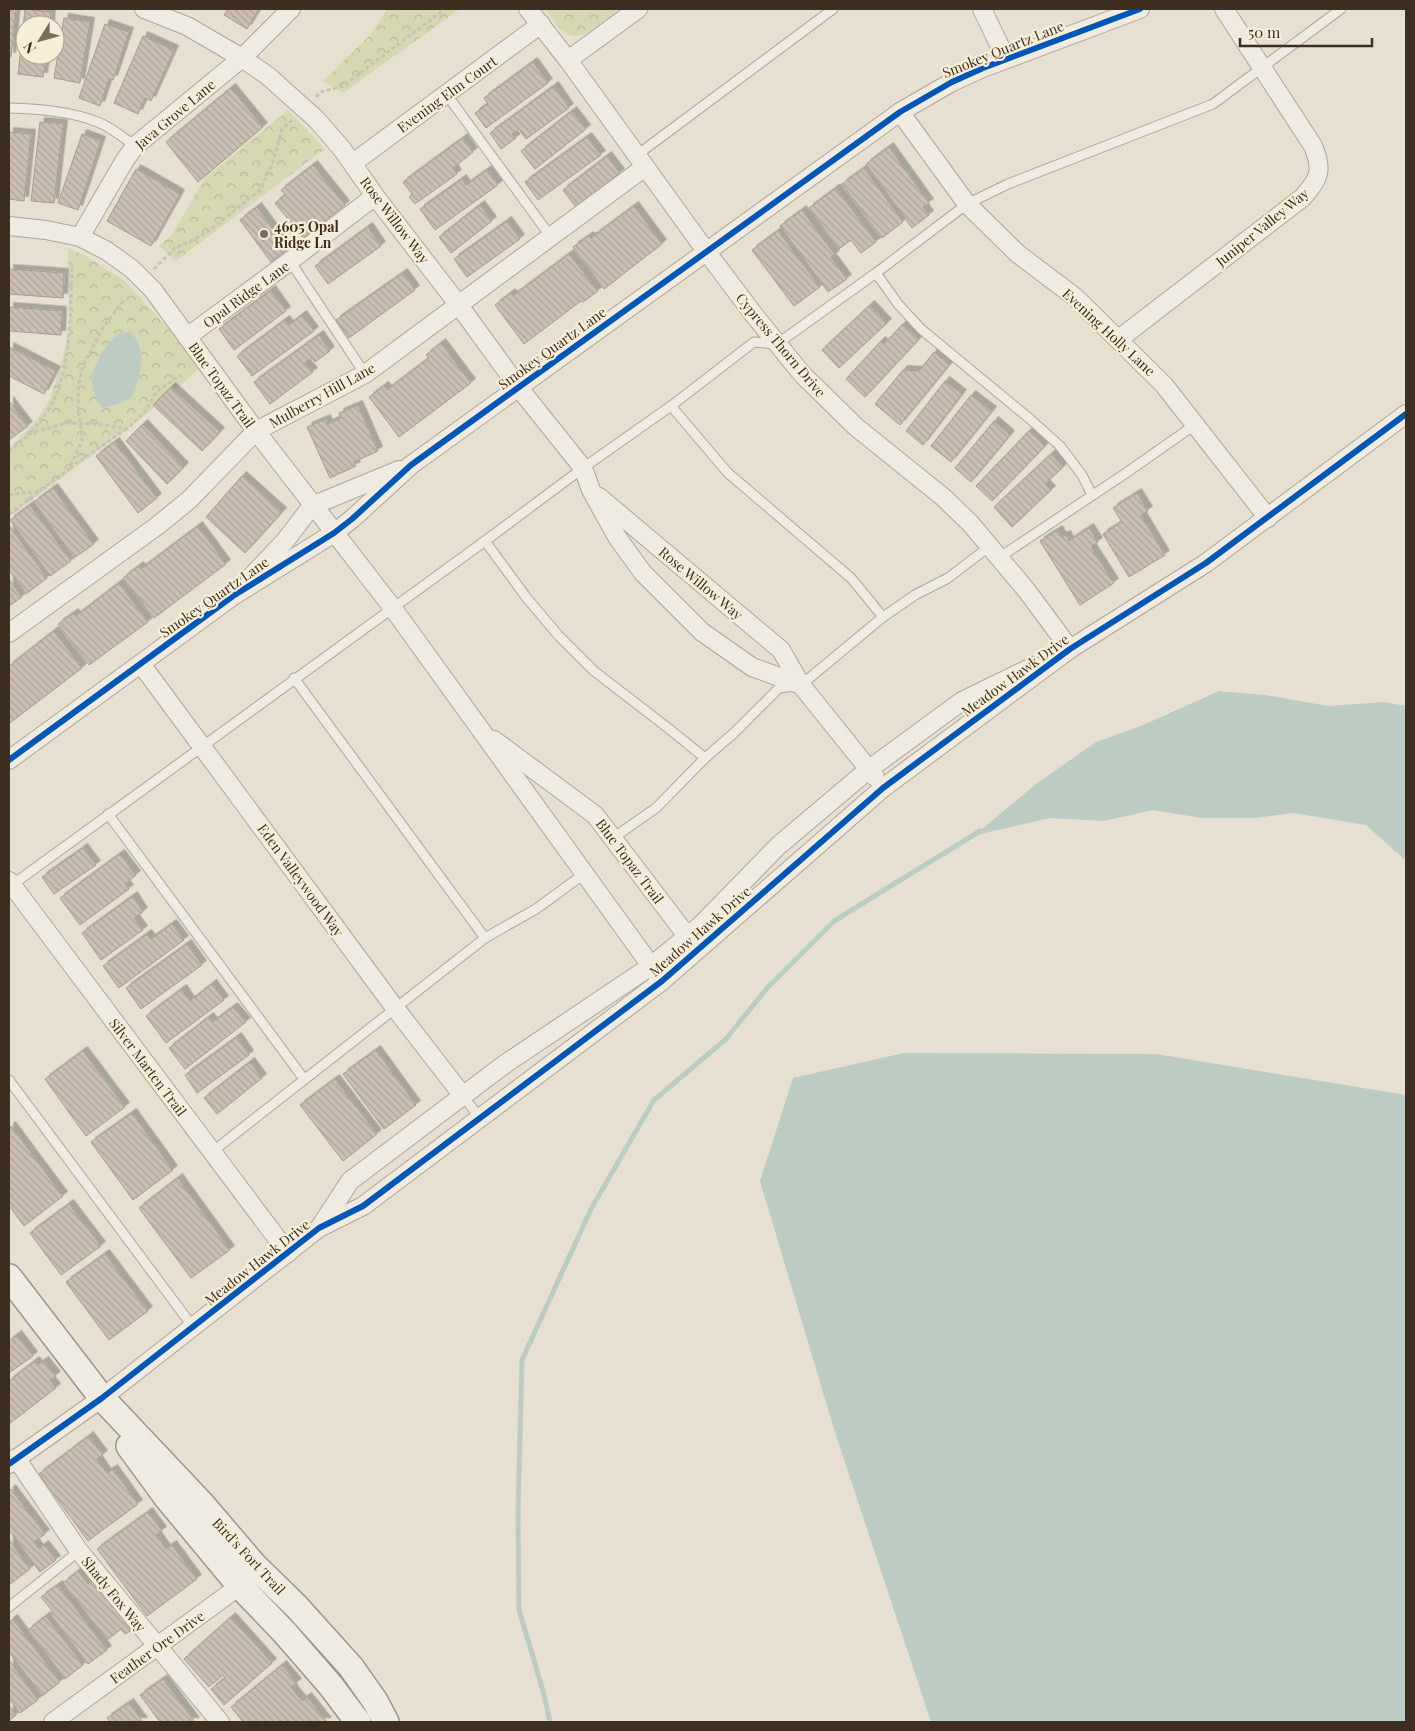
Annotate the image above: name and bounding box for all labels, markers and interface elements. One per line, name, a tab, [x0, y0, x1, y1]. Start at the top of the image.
north arrow	[15, 15, 65, 65]
scale bar	[1240, 15, 1372, 47]
street label: Smokey Quartz Lane	[939, 16, 1067, 82]
text: 50 m	[1248, 22, 1281, 42]
text: N	[19, 38, 40, 58]
street label: Evening Elm Court	[393, 51, 502, 137]
street label: Java Grove Lane	[130, 75, 219, 154]
street label: Rose Willow Way	[356, 173, 434, 267]
street label: Juniper Valley Way	[1211, 184, 1312, 271]
place label: 4605 Opal Ridge Ln	[274, 217, 339, 252]
marker: 4605 Opal Ridge Ln	[258, 228, 270, 240]
street label: Opal Ridge Lane	[199, 256, 293, 332]
street label: Evening Holly Lane	[1058, 284, 1160, 380]
street label: Cypress Thorn Drive	[732, 289, 830, 401]
street label: Smokey Quartz Lane	[494, 302, 610, 394]
street label: Blue Topaz Trail	[184, 338, 260, 432]
street label: Mulberry Hill Lane	[266, 358, 378, 432]
street label: Rose Willow Way	[655, 542, 747, 624]
street label: Smokey Quartz Lane	[156, 552, 272, 642]
street label: Meadow Hawk Drive	[957, 629, 1073, 721]
street label: Blue Topaz Trail	[592, 815, 668, 907]
street label: Eden Valleywood Way	[254, 820, 348, 940]
street label: Meadow Hawk Drive	[645, 882, 755, 980]
street label: Silver Marten Trail	[105, 1014, 191, 1120]
street label: Meadow Hawk Drive	[200, 1215, 314, 1309]
street label: Bird's Fort Trail	[208, 1513, 290, 1599]
street label: Shady Fox Way	[78, 1552, 150, 1636]
street label: Feather Ore Drive	[106, 1606, 208, 1688]

